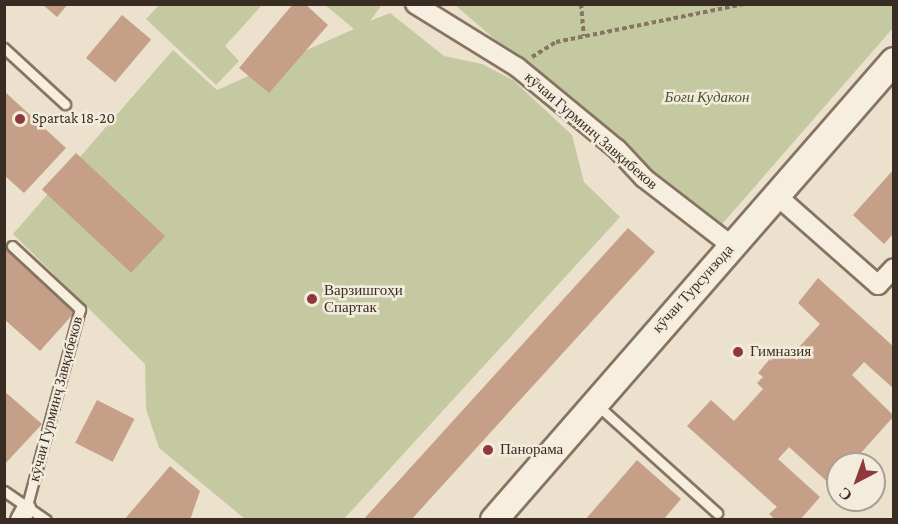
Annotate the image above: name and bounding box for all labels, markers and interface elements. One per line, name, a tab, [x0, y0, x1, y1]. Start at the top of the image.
street label: кӯчаи Гурминҷ Завқибеков	[521, 68, 661, 194]
park label: Боғи Кудакон	[665, 89, 749, 107]
place label: Spartak 18-20	[32, 110, 115, 128]
marker: Spartak 18-20	[13, 112, 27, 126]
street label: кӯчаи Турсунзода	[649, 241, 737, 337]
place label: Варзишгоҳи Спартак	[324, 281, 403, 316]
marker: Варзишгоҳи Спартак	[305, 292, 319, 306]
street label: кӯчаи Гурминҷ Завқибеков	[25, 314, 87, 484]
place label: Гимназия	[750, 343, 811, 361]
marker: Гимназия	[731, 345, 745, 359]
place label: Панорама	[500, 441, 563, 459]
marker: Панорама	[481, 443, 495, 457]
north arrow	[826, 452, 886, 512]
text: С	[835, 484, 855, 505]

